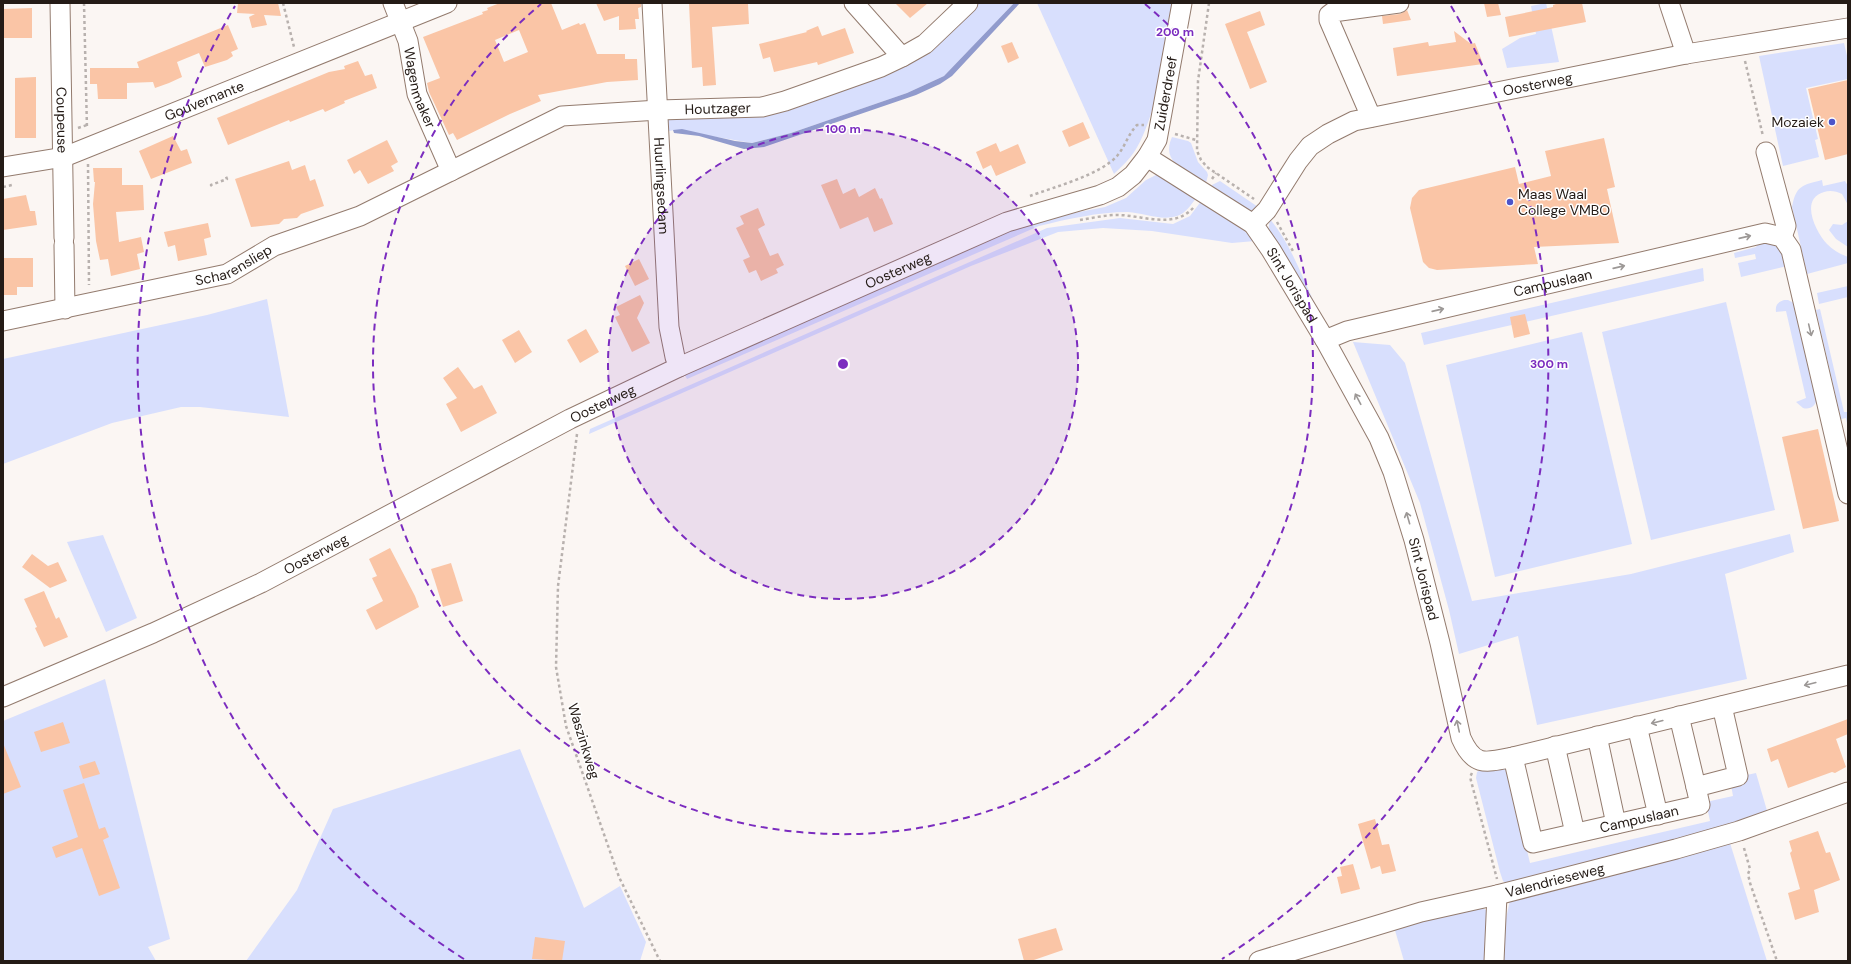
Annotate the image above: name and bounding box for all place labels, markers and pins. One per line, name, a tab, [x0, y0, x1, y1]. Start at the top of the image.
place label: Mozaiek	[1772, 113, 1824, 131]
marker: Mozaiek	[1827, 117, 1837, 127]
place label: Maas Waal College VMBO	[1518, 185, 1610, 219]
marker: Maas Waal College VMBO	[1505, 197, 1515, 207]
centre of rings	[836, 357, 850, 371]

